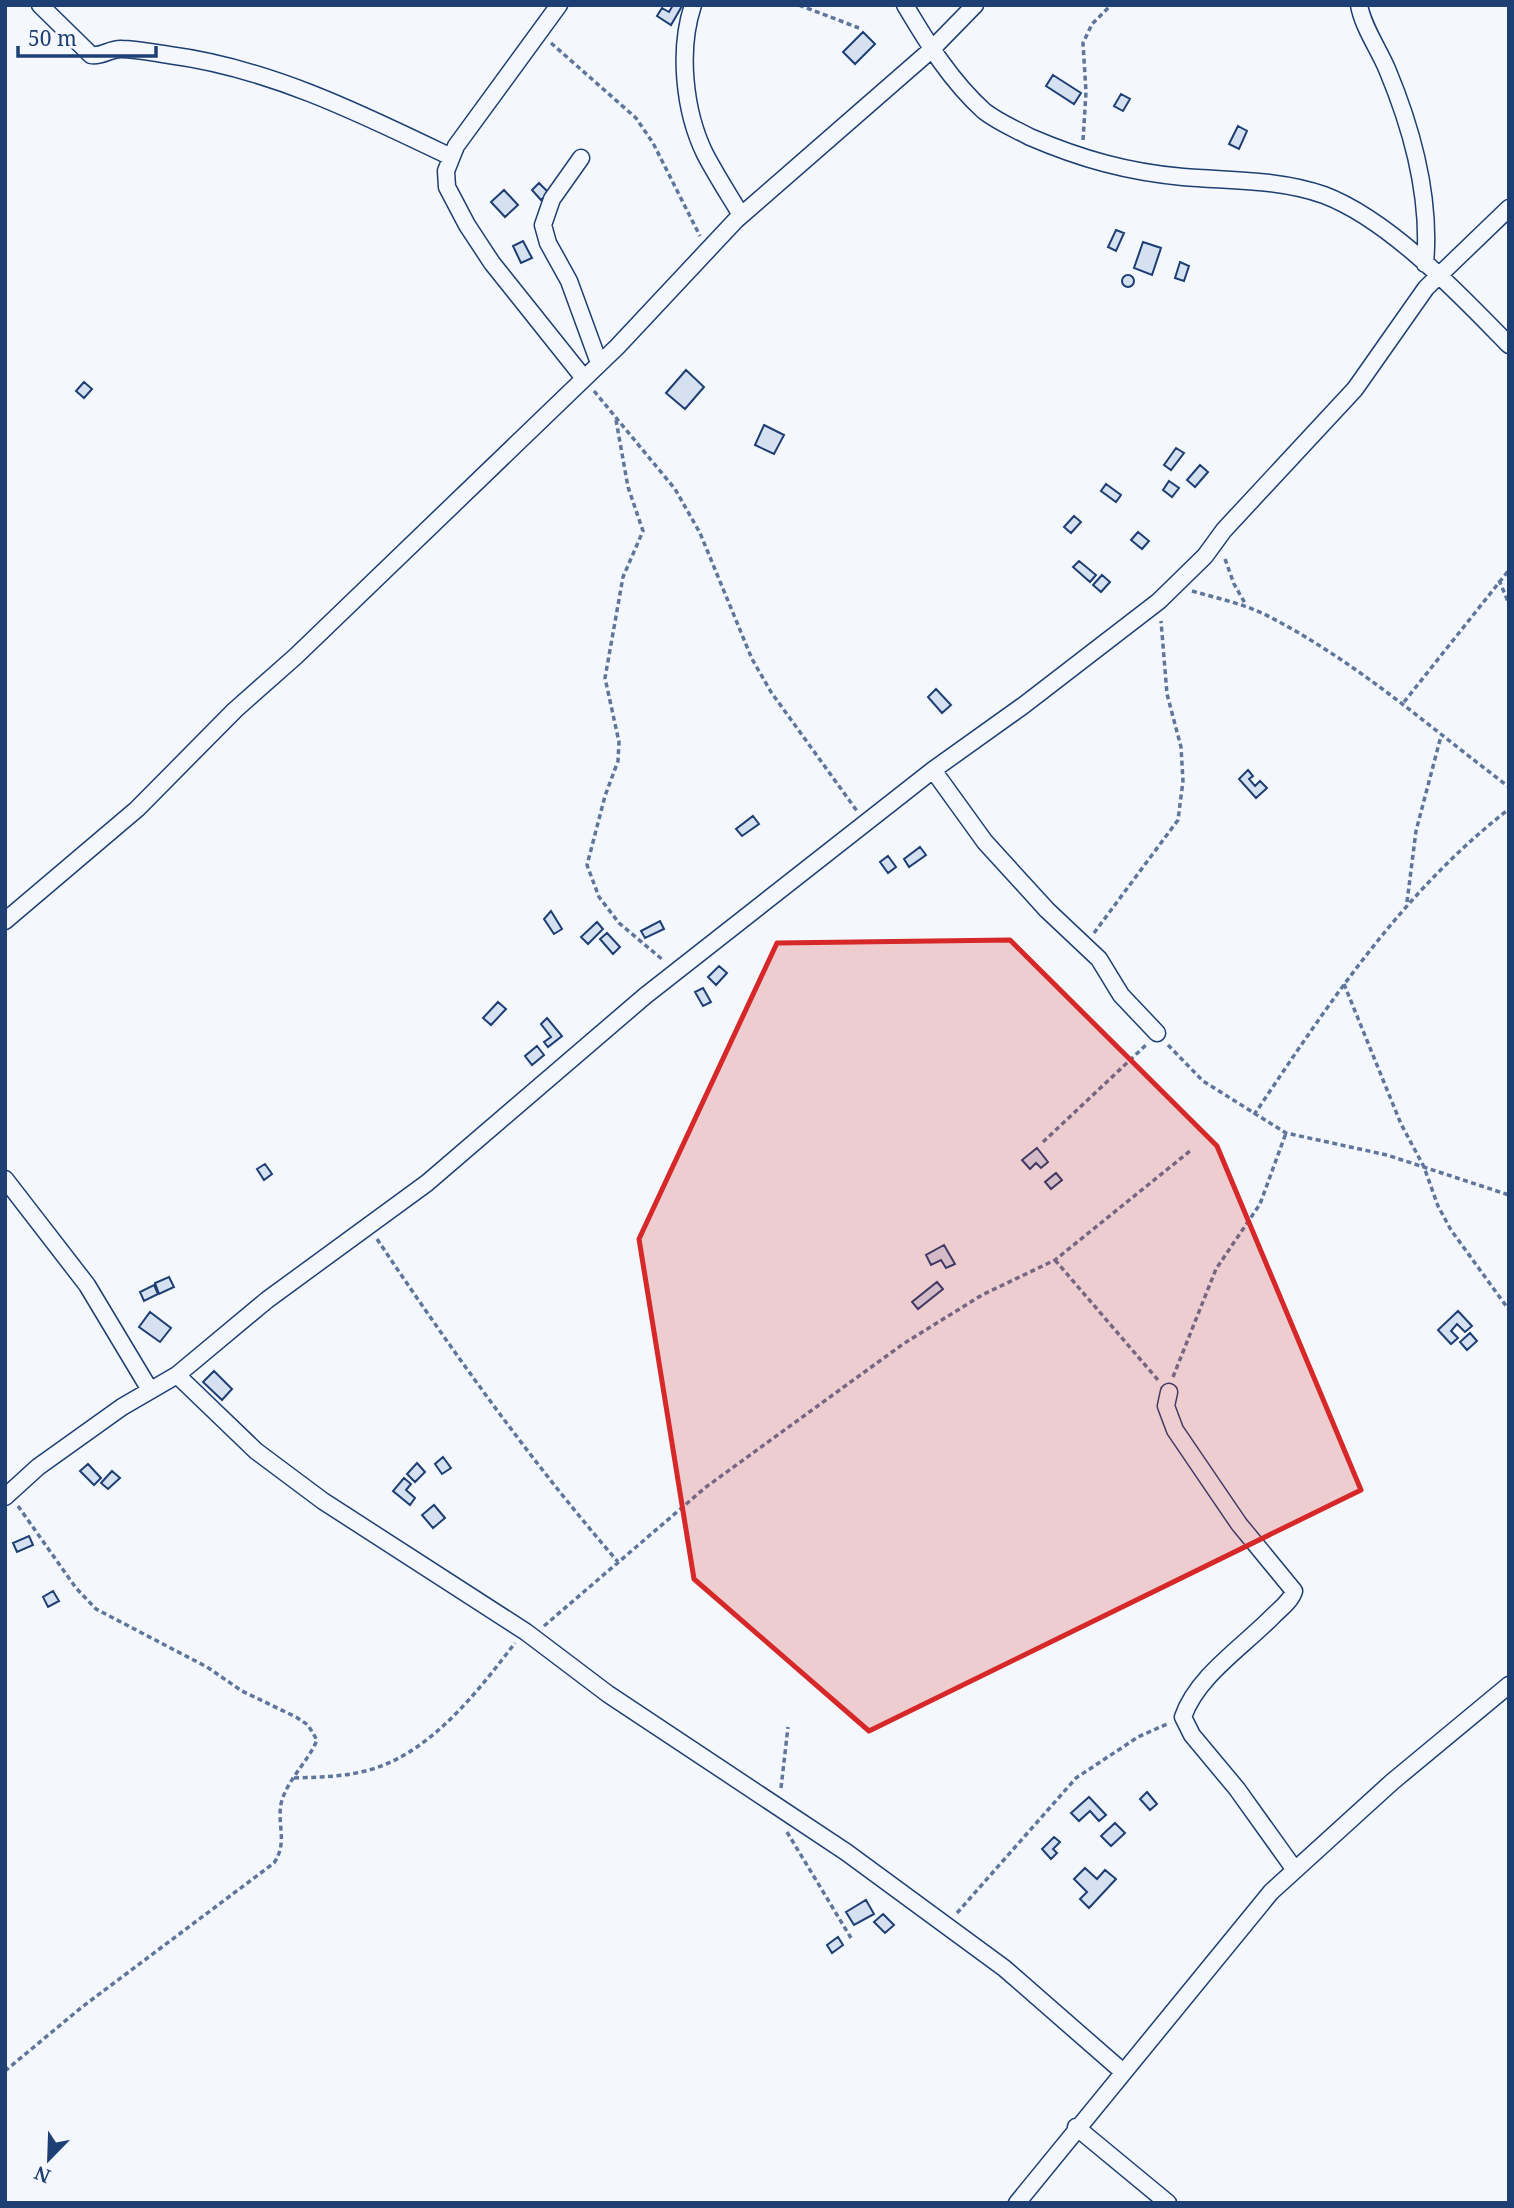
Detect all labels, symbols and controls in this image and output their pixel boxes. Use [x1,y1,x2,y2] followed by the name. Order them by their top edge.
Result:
[18,14,156,58] scale bar
[28,24,77,52] text: 50 m
[14,2124,84,2194] north arrow
[30,2160,54,2190] text: N

